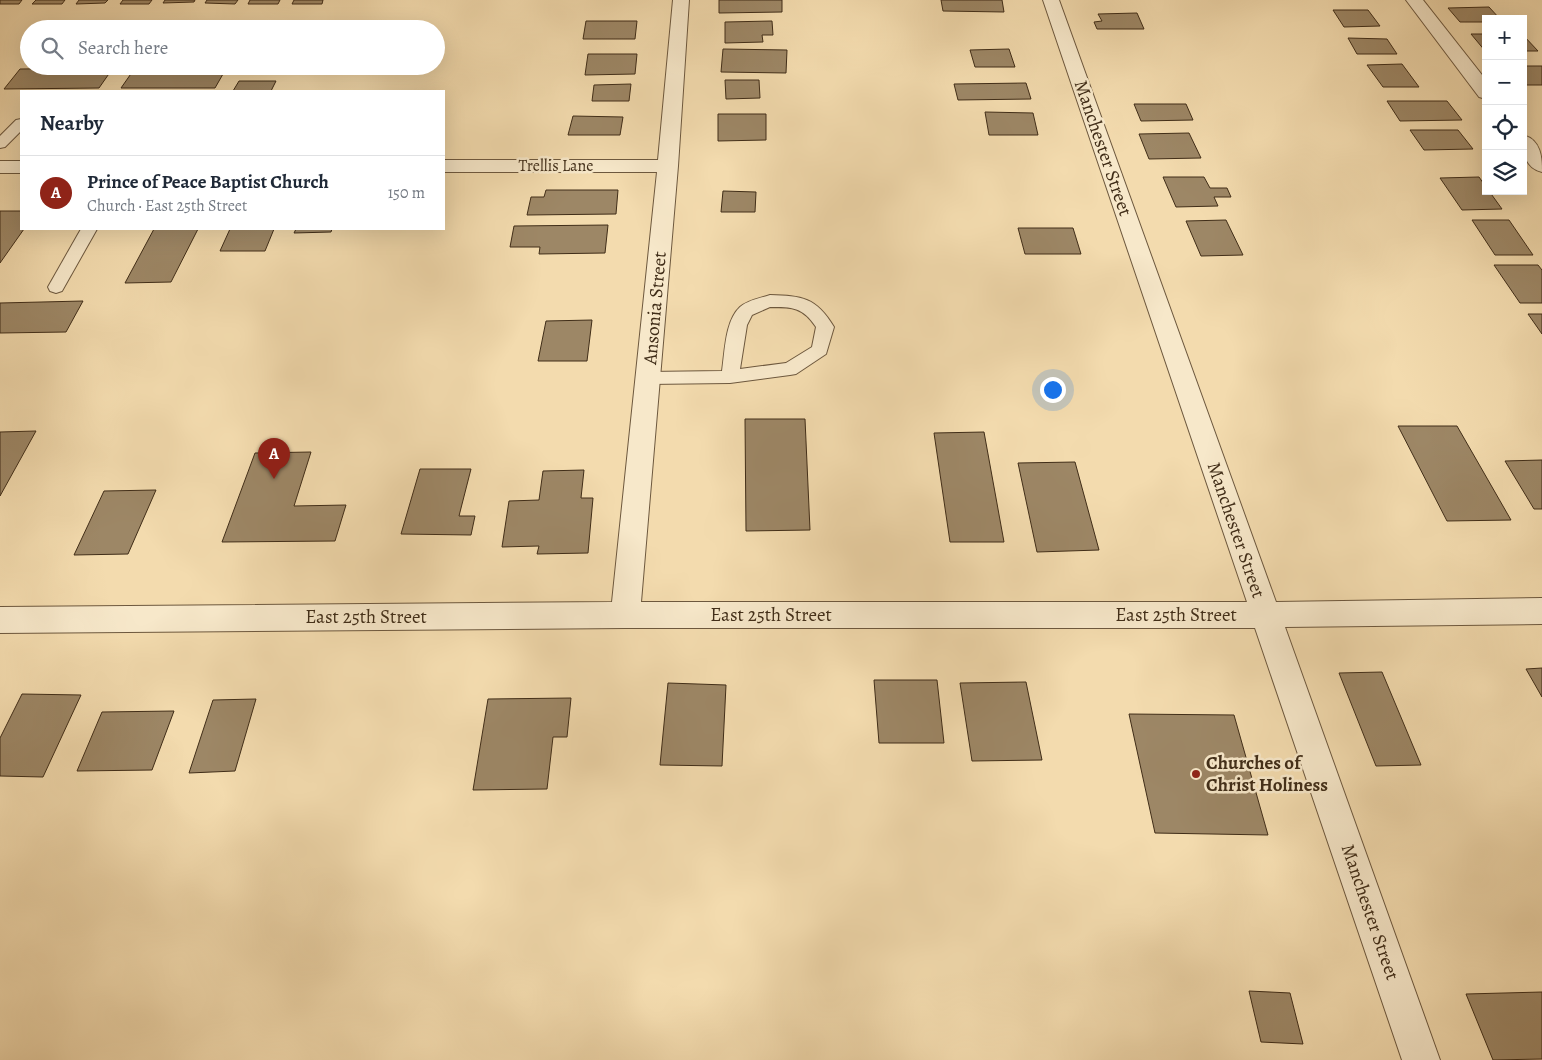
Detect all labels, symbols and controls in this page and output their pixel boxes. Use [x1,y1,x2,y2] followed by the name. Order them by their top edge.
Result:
[1482,15,1527,195] map controls
[1482,15,1527,60] button: +
[20,20,445,75] search box
[38,34,66,62] icon: search
[78,35,168,61] text: Search here
[1482,60,1527,105] button: −
[1068,77,1138,219] street label: Manchester Street
[1482,105,1527,150] button: locate
[40,109,103,137] text: Nearby
[1482,150,1527,195] button: layers
[519,155,593,177] street label: Trellis Lane
[87,169,329,195] text: Prince of Peace Baptist Church
[51,182,61,204] text: A
[388,182,425,204] text: 150 m
[87,195,247,217] text: Church · East 25th Street
[637,250,673,367] street label: Ansonia Street
[1040,377,1066,403] your location
[258,438,290,479] pin: A
[1201,459,1271,601] street label: Manchester Street
[710,602,832,628] street label: East 25th Street
[1115,602,1237,628] street label: East 25th Street
[305,604,427,630] street label: East 25th Street
[1206,750,1328,798] place label: Churches of Christ Holiness
[1190,768,1202,780] marker: Churches of Christ Holiness
[1335,841,1405,983] street label: Manchester Street

